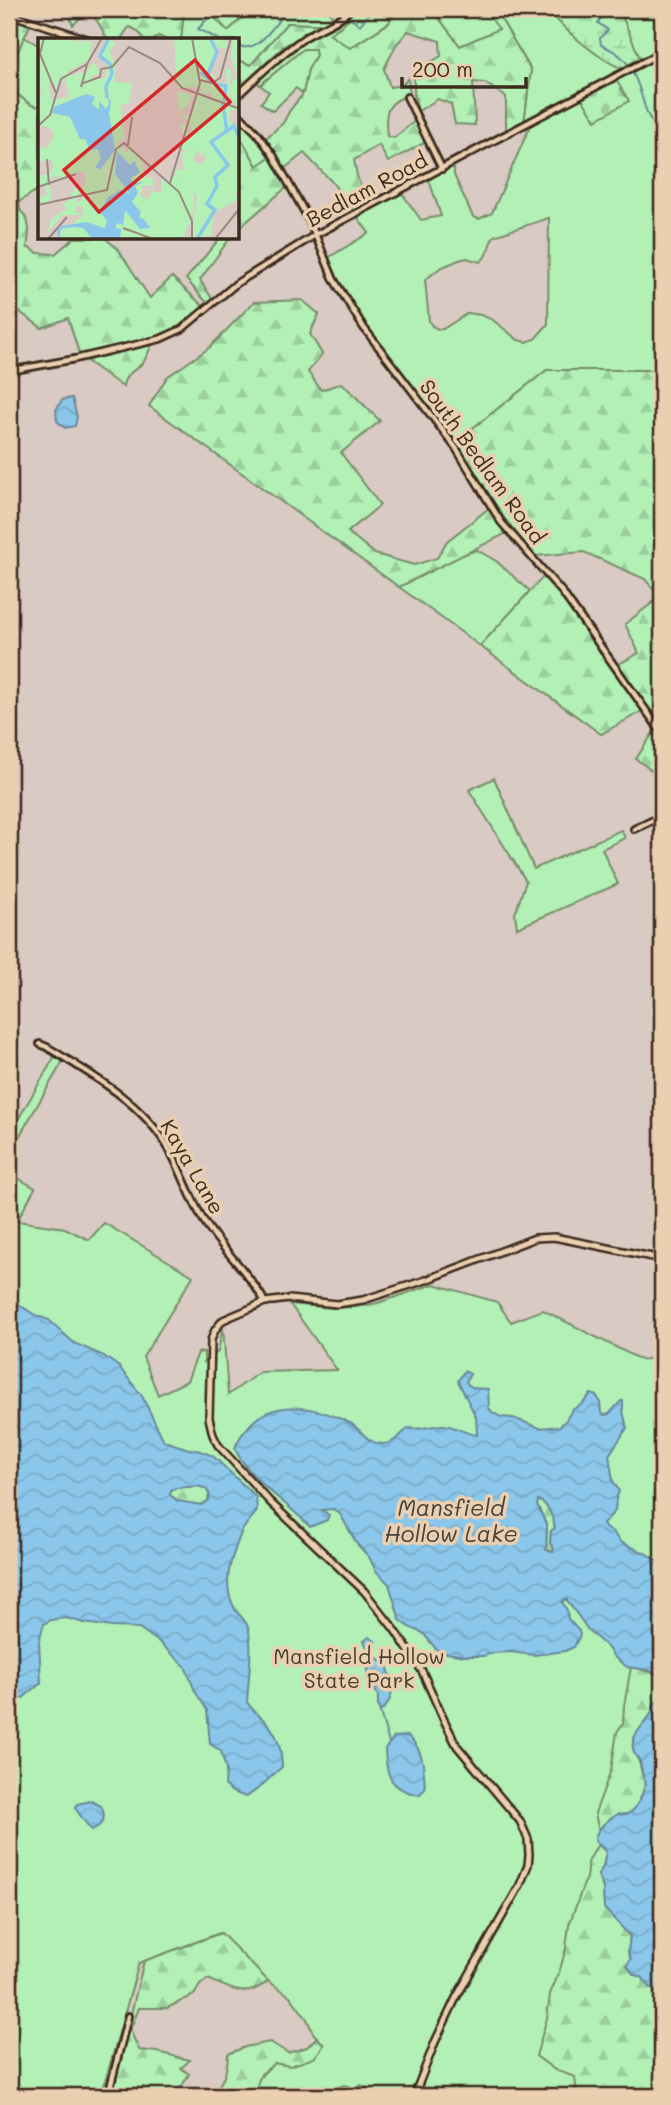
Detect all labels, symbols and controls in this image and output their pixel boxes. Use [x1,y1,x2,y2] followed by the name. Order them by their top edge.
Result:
[38,38,240,240] inset map
[402,46,526,90] scale bar
[412,55,473,82] text: 200 m
[301,145,432,232] street label: Bedlam Road
[414,373,552,549] street label: South Bedlam Road
[155,1114,231,1219] street label: Kaya Lane
[384,1492,518,1548] water label: Mansfield Hollow Lake
[273,1642,445,1693] park label: Mansfield Hollow State Park

